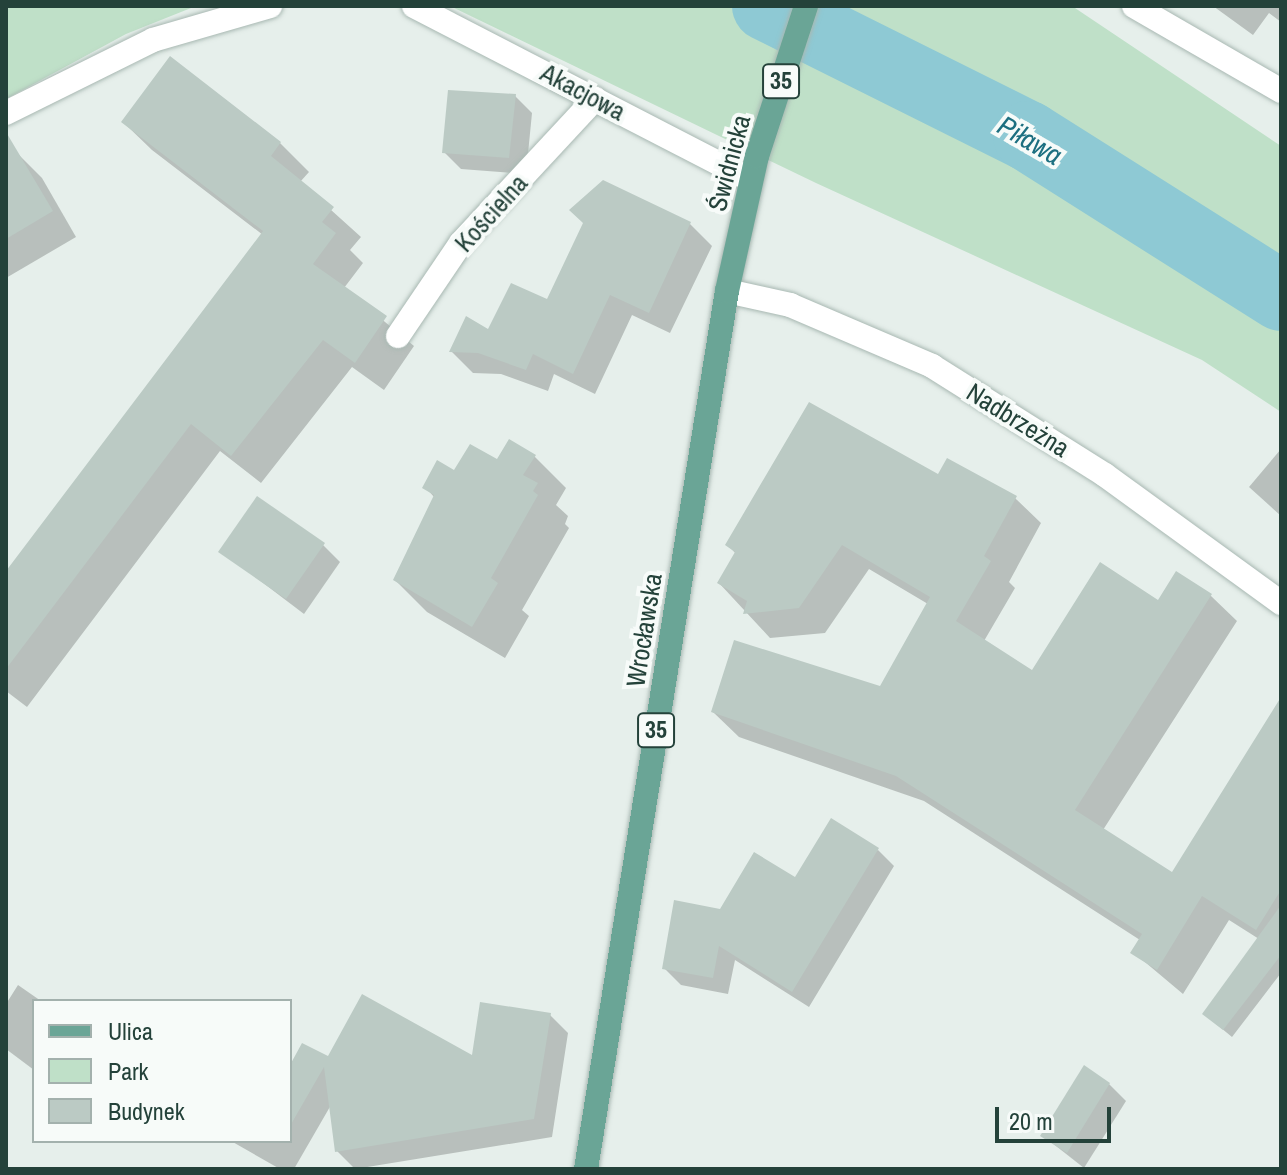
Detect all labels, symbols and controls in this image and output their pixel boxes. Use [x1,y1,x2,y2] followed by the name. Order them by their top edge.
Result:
[535,57,631,127] street label: Akacjowa
[761,61,801,101] road number: 35
[992,108,1068,172] water label: Piława
[701,111,757,215] street label: Świdnicka
[448,168,534,258] street label: Kościelna
[961,376,1075,464] street label: Nadbrzeżna
[620,571,668,689] street label: Wrocławska
[636,710,676,750] road number: 35
[32,999,292,1143] legend
[108,1015,153,1047] text: Ulica
[108,1055,148,1087] text: Park
[999,1091,1115,1141] scale bar
[108,1095,185,1127] text: Budynek
[1009,1105,1053,1137] text: 20 m

